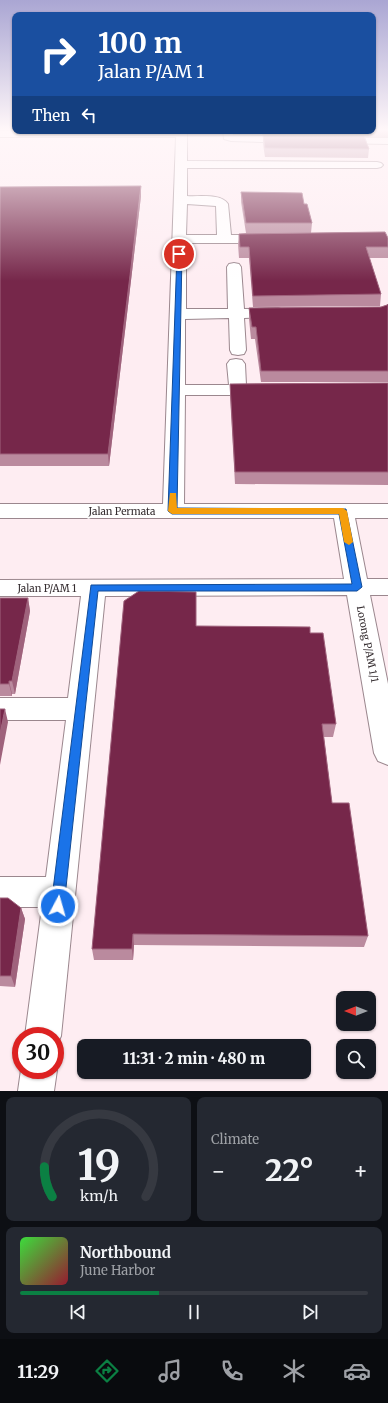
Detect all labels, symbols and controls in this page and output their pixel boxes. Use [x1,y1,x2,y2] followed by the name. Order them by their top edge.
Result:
[98,25,182,61] text: 100 m
[32,28,84,80] icon: right
[98,60,205,83] text: Jalan P/AM 1
[78,104,100,126] icon: left
[32,106,70,125] text: Then
[162,237,196,271] pin
[168,243,190,265] icon: arrive
[88,505,156,518] street label: Jalan Permata
[16,582,77,595] street label: Jalan P/AM 1
[354,605,381,684] street label: Lorong P/AM 1/1
[37,885,79,927] position arrow
[336,991,376,1031] north arrow
[336,991,376,1079] map controls
[12,1027,64,1079] speed limit sign: 30
[336,1039,376,1079] button: search
[123,1049,265,1068] text: 11:31 · 2 min · 480 m
[211,1131,259,1148] text: Climate
[77,1139,120,1191] text: 19
[265,1151,314,1189] text: 22°
[211,1157,226,1185] text: −
[353,1157,368,1185] text: +
[80,1187,118,1205] text: km/h
[80,1243,171,1262] text: Northbound
[80,1262,155,1279] text: June Harbor
[67,1301,89,1323] icon: previous
[183,1301,205,1323] icon: pause
[299,1301,321,1323] icon: next
[93,1357,121,1385] icon: directions
[156,1357,184,1385] icon: music
[218,1357,246,1385] icon: phone
[280,1357,308,1385] icon: climate
[343,1357,371,1385] icon: car
[17,1360,59,1383] text: 11:29

